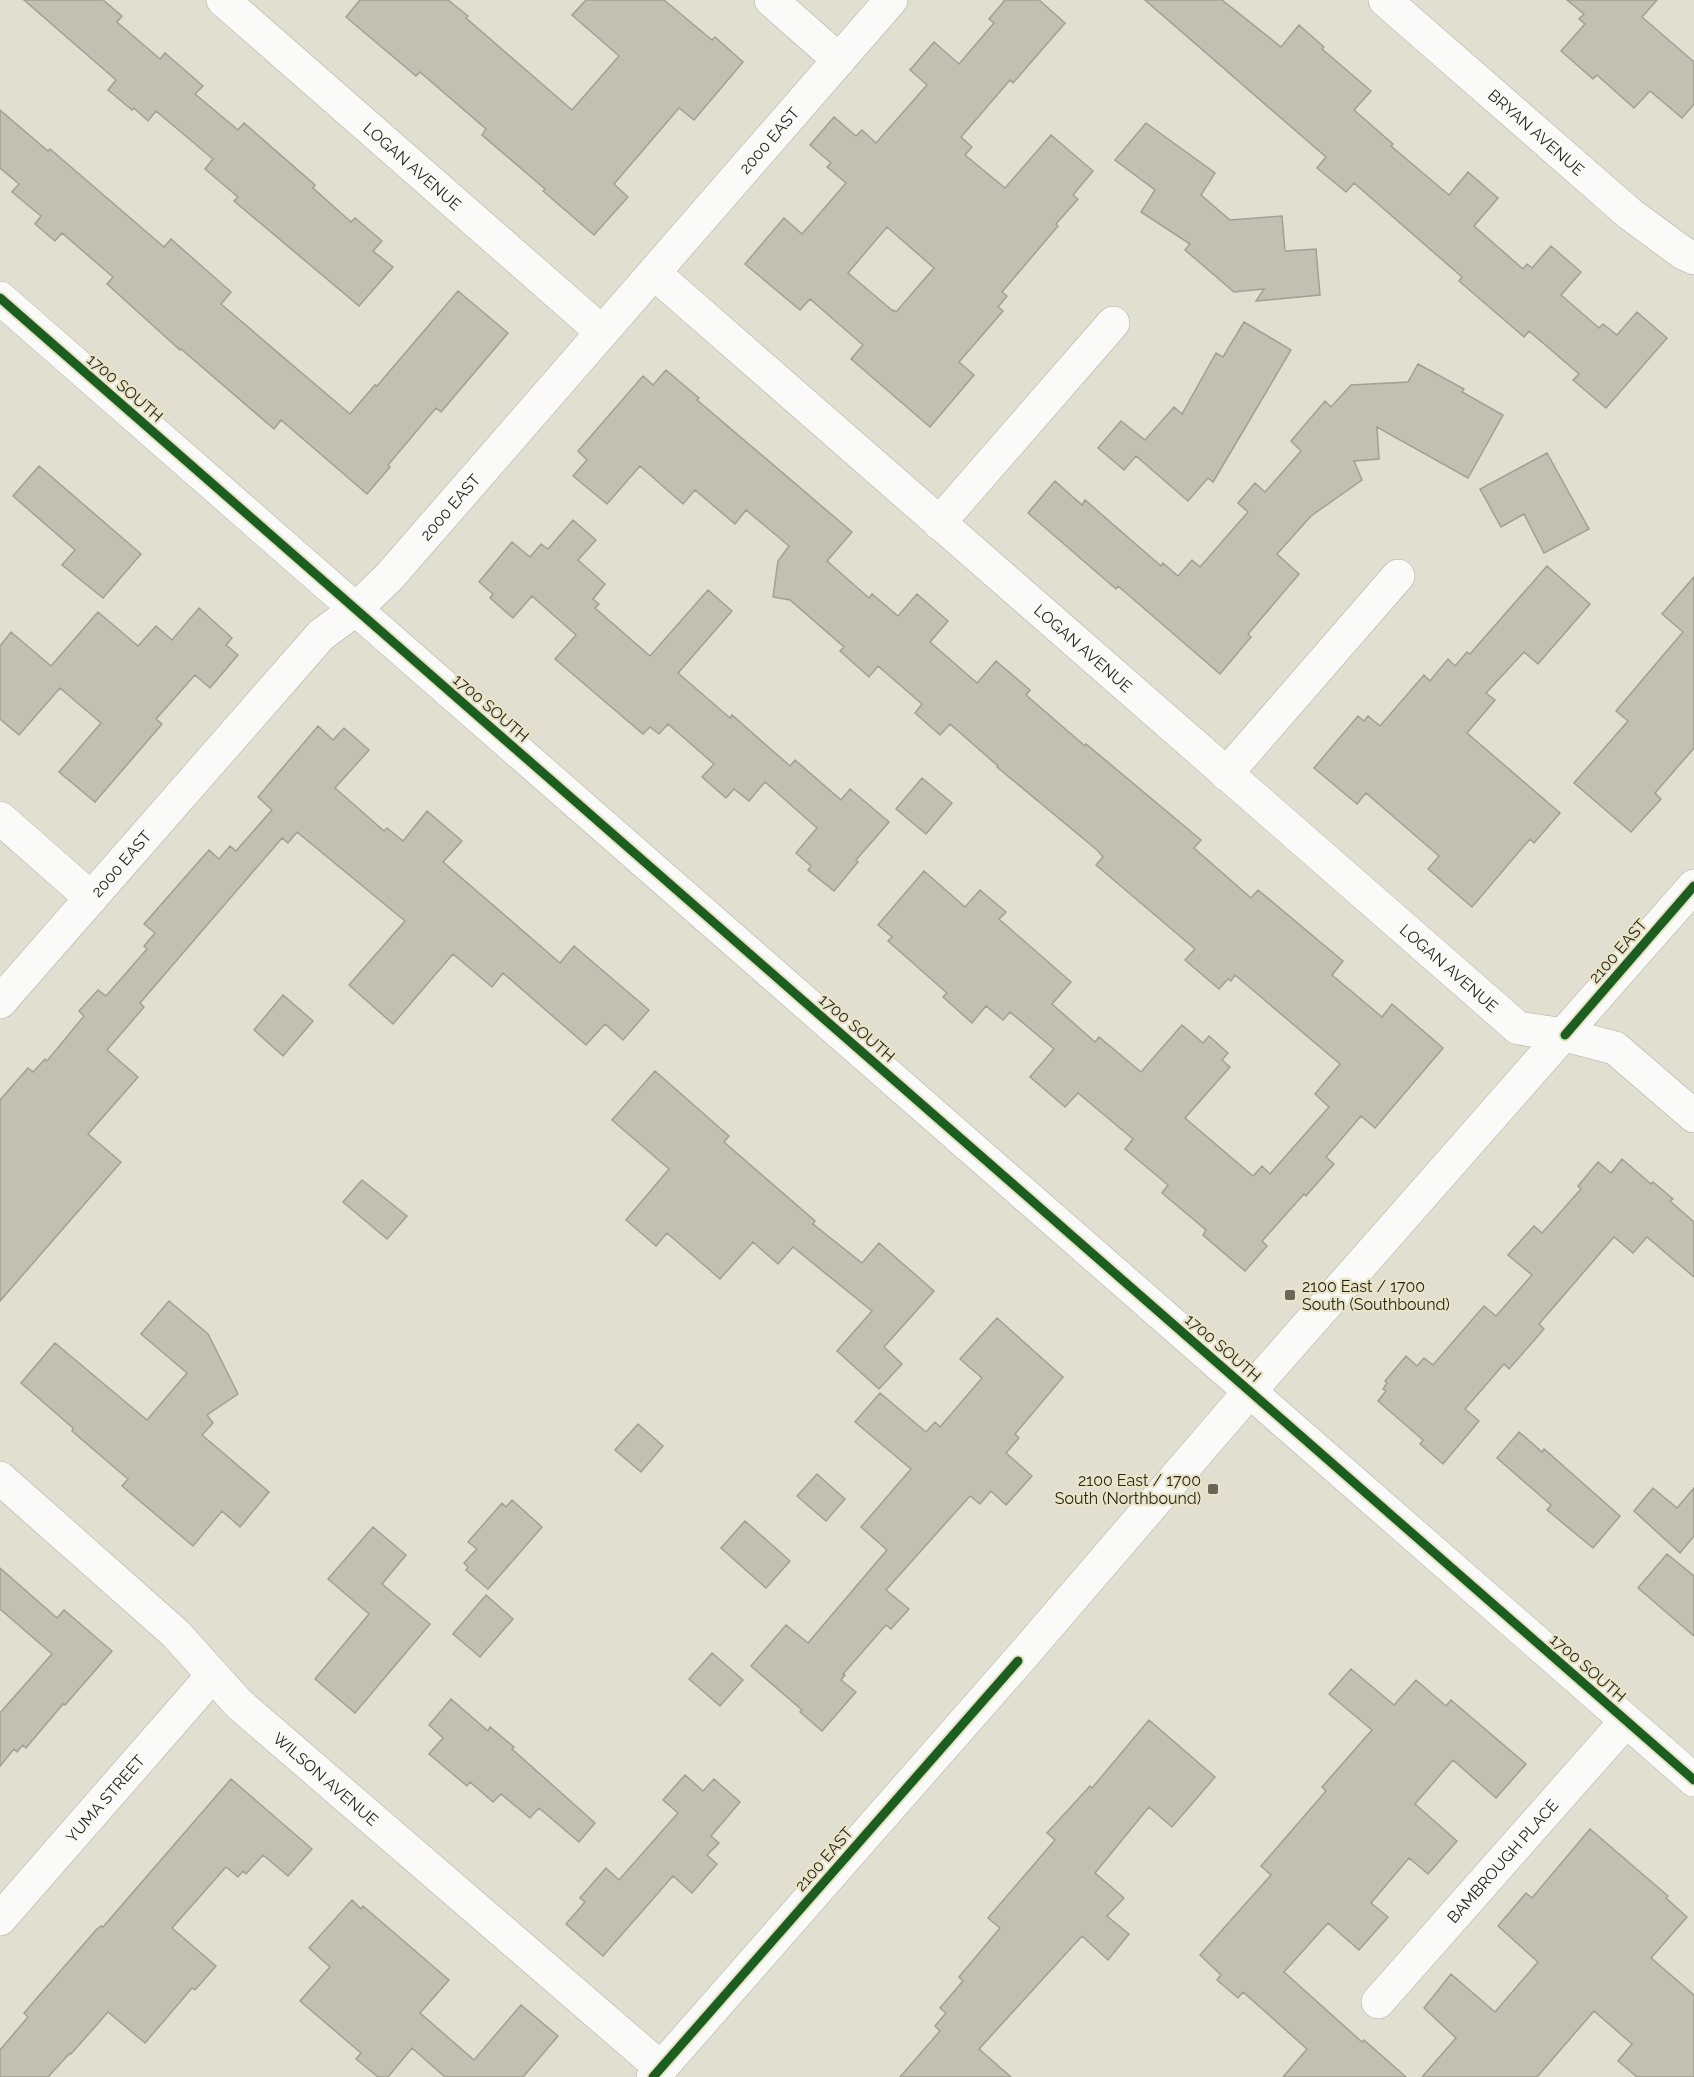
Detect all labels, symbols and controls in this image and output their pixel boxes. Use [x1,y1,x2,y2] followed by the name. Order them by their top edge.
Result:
[1484,85,1588,179] street label: BRYAN AVENUE
[735,103,803,177] street label: 2000 EAST
[360,118,466,214] street label: LOGAN AVENUE
[83,350,167,426] street label: 1700 SOUTH
[416,470,484,544] street label: 2000 EAST
[1030,600,1136,696] street label: LOGAN AVENUE
[449,670,533,746] street label: 1700 SOUTH
[87,826,155,901] street label: 2000 EAST
[1585,915,1651,987] street label: 2100 EAST
[1396,920,1502,1016] street label: LOGAN AVENUE
[815,990,899,1066] street label: 1700 SOUTH
[1302,1277,1450,1314] place label: 2100 East / 1700 South (Southbound)
[1283,1288,1297,1302] marker: 2100 East / 1700 South (Southbound)
[1181,1310,1265,1386] street label: 1700 SOUTH
[1055,1471,1201,1508] place label: 2100 East / 1700 South (Northbound)
[1206,1482,1220,1496] marker: 2100 East / 1700 South (Northbound)
[1546,1630,1630,1706] street label: 1700 SOUTH
[269,1728,382,1829] street label: WILSON AVENUE
[62,1751,149,1846] street label: YUMA STREET
[1443,1795,1562,1927] street label: BAMBROUGH PLACE
[791,1823,857,1895] street label: 2100 EAST

